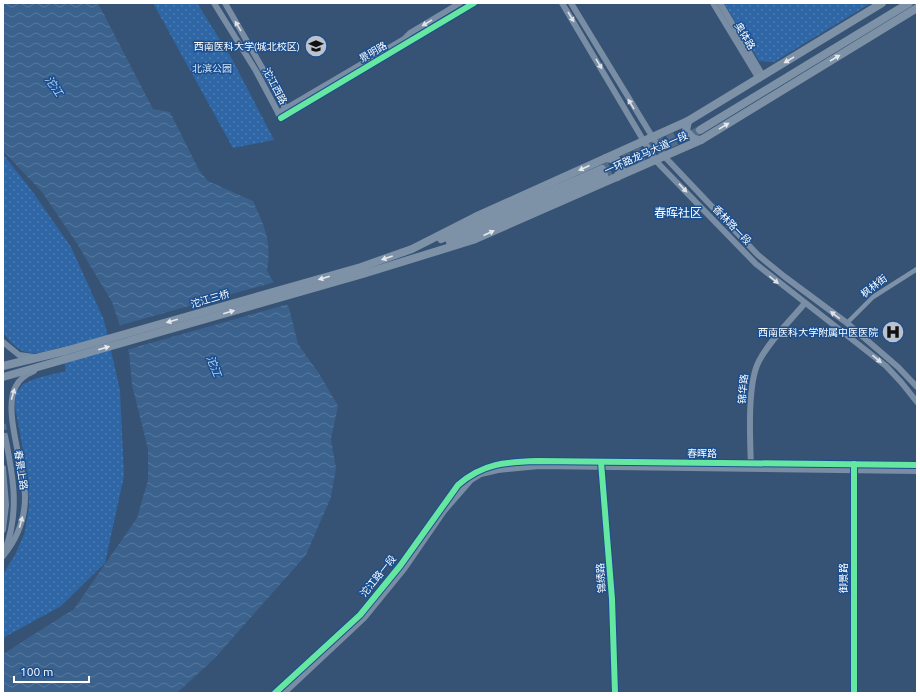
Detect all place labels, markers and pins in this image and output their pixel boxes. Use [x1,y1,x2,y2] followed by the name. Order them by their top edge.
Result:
[303,33,329,59] school or university icon: 西南医科大学(城北校区)
[194,41,300,52] place label: 西南医科大学(城北校区)
[880,319,906,345] hospital icon: 西南医科大学附属中医医院
[758,327,878,338] place label: 西南医科大学附属中医医院

